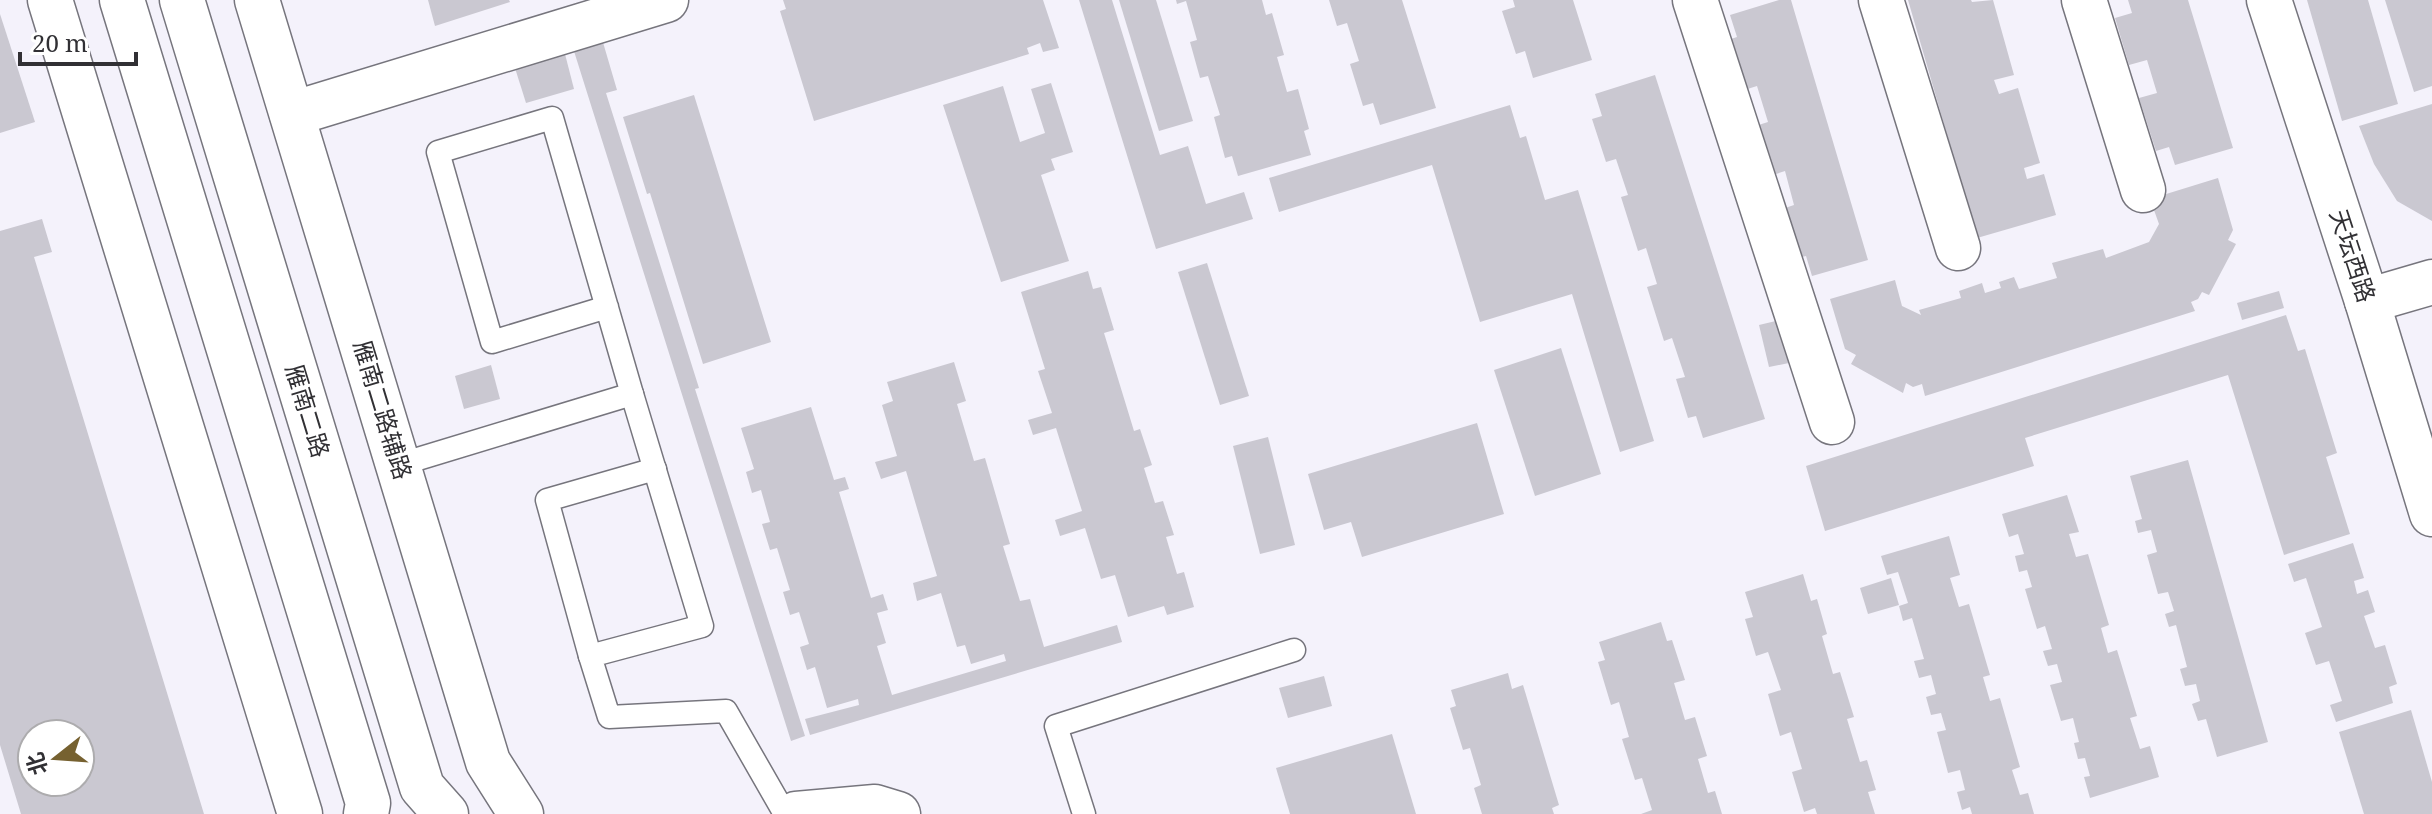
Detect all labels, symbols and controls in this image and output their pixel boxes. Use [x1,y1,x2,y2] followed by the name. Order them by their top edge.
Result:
[20,16,136,66] scale bar
[32,26,88,59] text: 20 m
[2323,205,2384,306] street label: 天坛西路
[347,336,420,483] street label: 雁南二路辅路
[279,360,338,461] street label: 雁南二路
[16,718,96,798] north arrow
[18,749,53,779] text: 北

